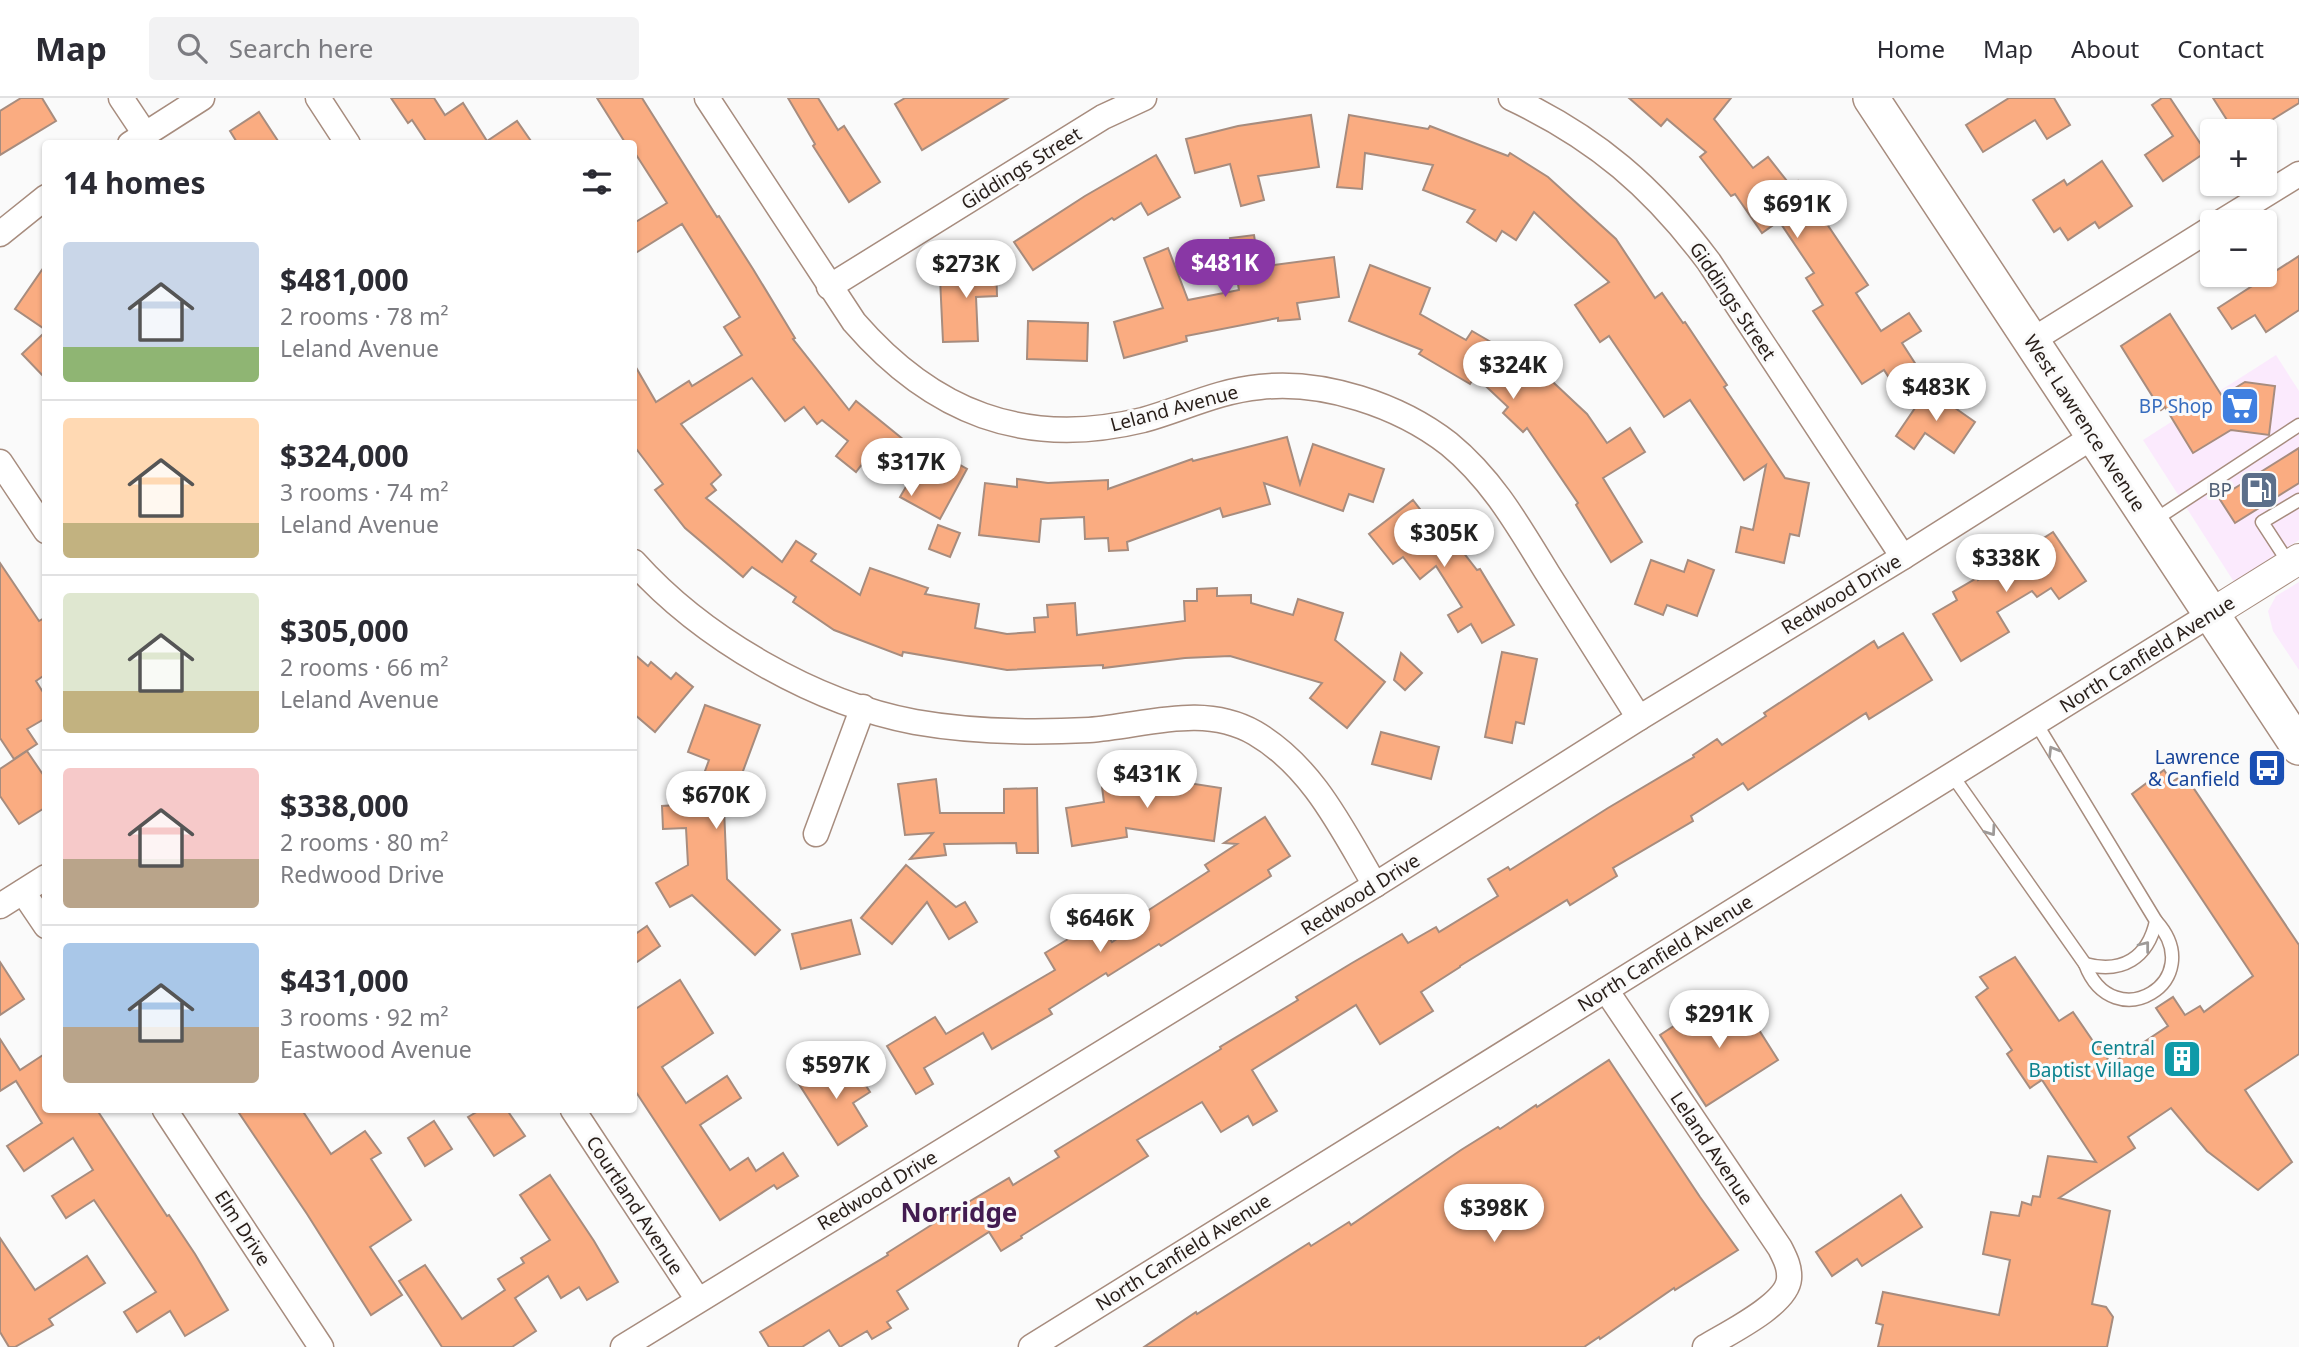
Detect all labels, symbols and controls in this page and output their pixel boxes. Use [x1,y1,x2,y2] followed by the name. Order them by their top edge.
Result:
[149,17,639,80] search box
[35,26,107,71] text: Map
[173,29,211,67] icon: search
[229,30,373,66] text: Search here
[1877,32,1945,65] text: Home
[1983,32,2033,65] text: Map
[2071,32,2139,65] text: About
[2177,32,2264,65] text: Contact
[2200,119,2277,287] map controls
[2200,119,2277,196] button: +
[956,120,1086,215] street label: Giddings Street
[63,162,206,203] text: 14 homes
[578,163,616,201] icon: filters
[1748,180,1846,240] pin: $691K
[1763,187,1831,219] text: $691K
[2200,210,2277,287] button: −
[1684,237,1782,365] street label: Giddings Street
[917,240,1015,300] pin: $273K
[1176,240,1274,299] pin: $481K
[1191,246,1259,278] text: $481K
[932,247,1000,279] text: $273K
[280,259,409,300] text: $481,000
[119,270,203,354] icon: home
[280,300,449,332] text: 2 rooms · 78 m²
[2018,330,2152,516] street label: West Lawrence Avenue
[280,332,439,364] text: Leland Avenue
[1464,342,1562,401] pin: $324K
[1479,348,1547,380] text: $324K
[1887,364,1985,423] pin: $483K
[1902,370,1970,402] text: $483K
[1107,378,1241,438] street label: Leland Avenue
[2219,385,2261,427] supermarket icon: BP Shop
[2139,393,2213,419] place label: BP Shop
[280,435,409,476] text: $324,000
[862,438,960,498] pin: $317K
[877,445,945,477] text: $317K
[119,446,203,530] icon: home
[2238,469,2280,511] fuel station icon: BP
[280,476,449,508] text: 3 rooms · 74 m²
[2208,477,2232,503] place label: BP
[280,508,439,540] text: Leland Avenue
[1395,510,1493,569] pin: $305K
[1410,516,1478,548] text: $305K
[1957,534,2055,594] pin: $338K
[1972,541,2040,573] text: $338K
[1776,548,1906,640] street label: Redwood Drive
[2054,589,2240,719] street label: North Canfield Avenue
[280,610,409,651] text: $305,000
[119,621,203,705] icon: home
[280,651,449,683] text: 2 rooms · 66 m²
[280,683,439,715] text: Leland Avenue
[2148,744,2240,792] place label: Lawrence & Canfield
[2049,745,2062,758] one-way arrow
[2246,747,2288,789] bus stop icon: Lawrence & Canfield
[1098,750,1196,810] pin: $431K
[1113,757,1181,789] text: $431K
[667,772,765,831] pin: $670K
[682,778,750,810] text: $670K
[280,785,409,826] text: $338,000
[119,796,203,880] icon: home
[1983,823,1995,836] one-way arrow
[280,826,449,858] text: 2 rooms · 80 m²
[1296,847,1424,941] street label: Redwood Drive
[280,858,444,890] text: Redwood Drive
[1572,888,1758,1018] street label: North Canfield Avenue
[1051,894,1149,954] pin: $646K
[1066,901,1134,933] text: $646K
[2137,941,2150,953] one-way arrow
[280,960,409,1001] text: $431,000
[119,971,203,1055] icon: home
[1670,990,1768,1050] pin: $291K
[1685,997,1753,1029] text: $291K
[280,1001,449,1033] text: 3 rooms · 92 m²
[280,1033,472,1065] text: Eastwood Avenue
[2028,1035,2155,1083] place label: Central Baptist Village
[2161,1038,2203,1080] building icon: Central Baptist Village
[787,1042,885,1101] pin: $597K
[802,1048,870,1080] text: $597K
[1665,1086,1759,1210] street label: Leland Avenue
[580,1131,690,1279] street label: Courtland Avenue
[812,1144,942,1236] street label: Redwood Drive
[1445,1184,1543,1244] pin: $398K
[209,1185,277,1271] street label: Elm Drive
[1090,1187,1276,1317] street label: North Canfield Avenue
[1460,1191,1528,1223] text: $398K
[901,1194,1017,1230] district label: Norridge

